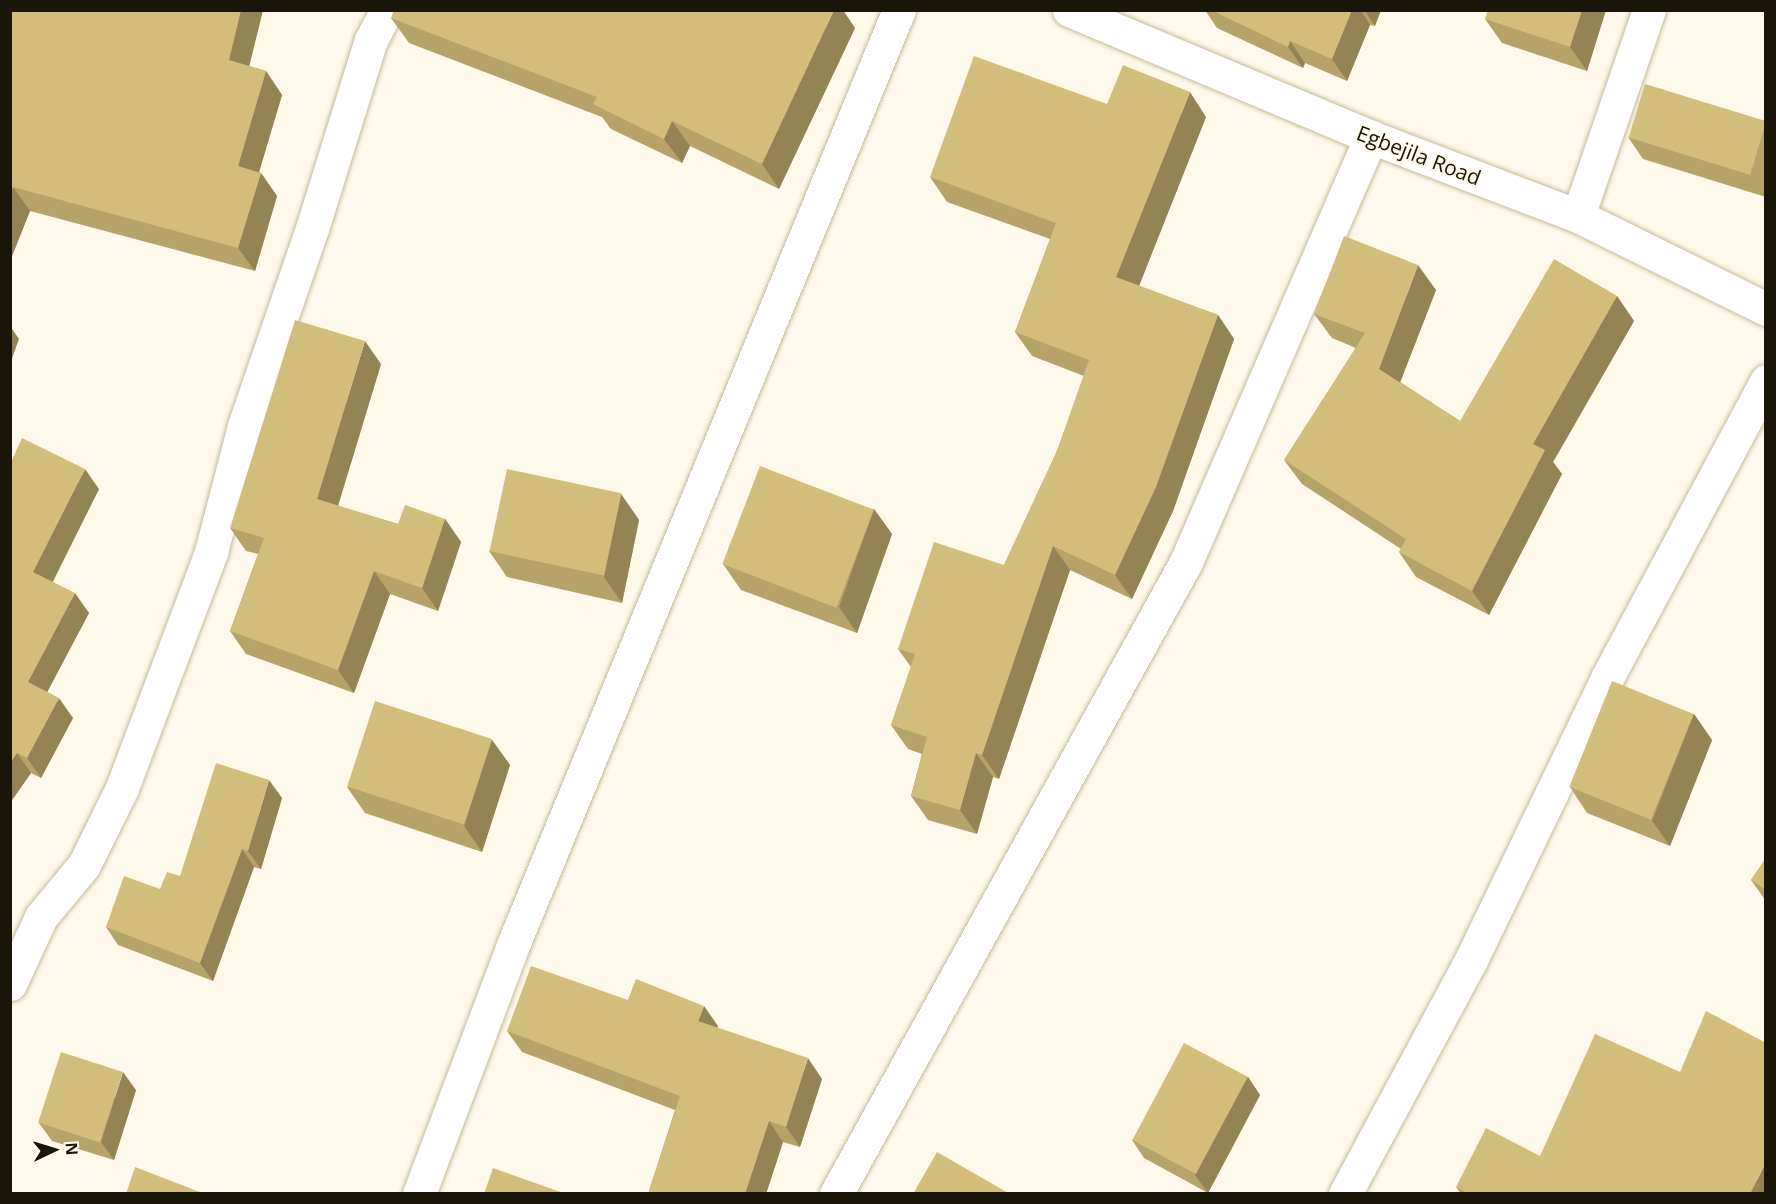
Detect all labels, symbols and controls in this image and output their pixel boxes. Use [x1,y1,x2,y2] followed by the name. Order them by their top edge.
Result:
[1353,120,1485,190] street label: Egbejila Road
[24,1120,84,1180] north arrow
[61,1141,83,1156] text: N

